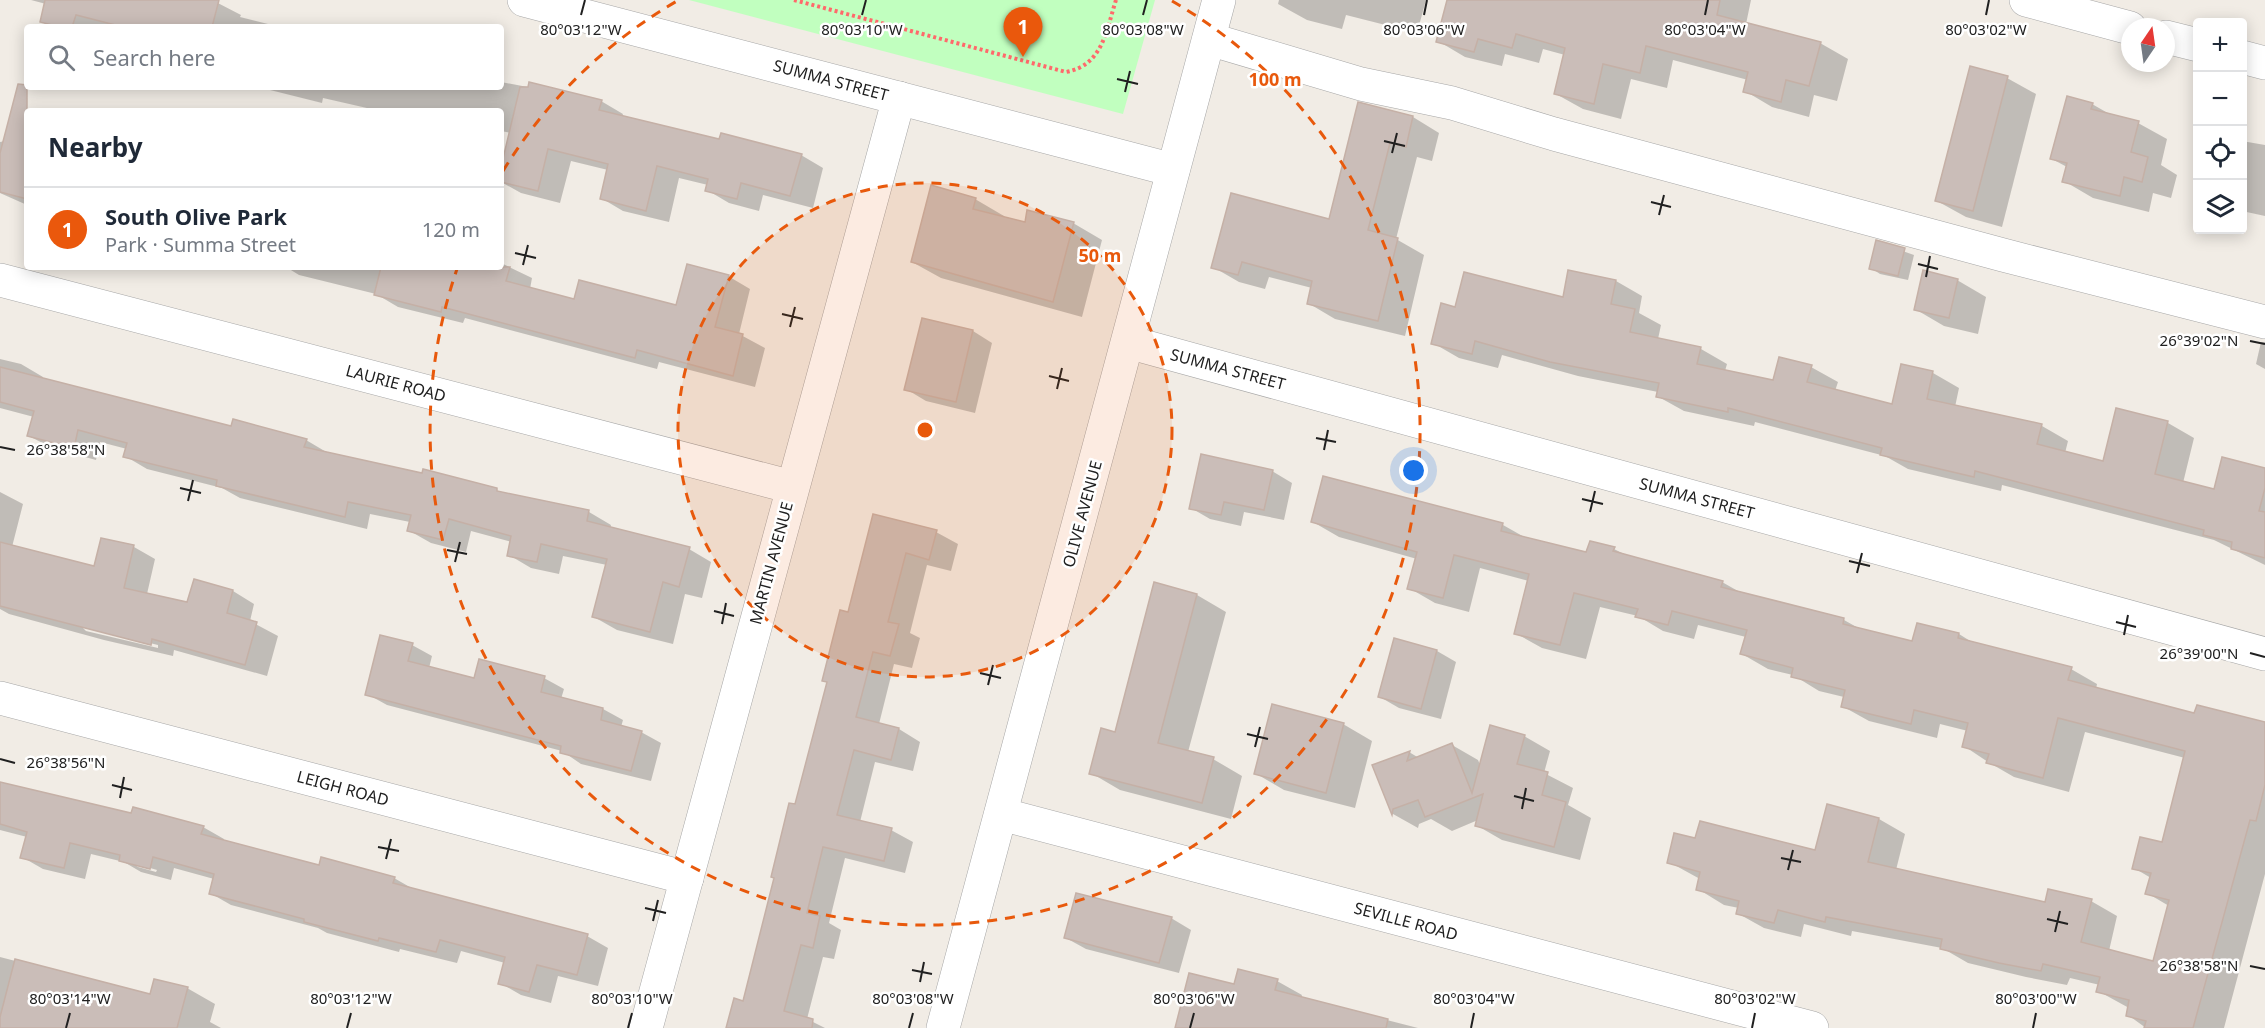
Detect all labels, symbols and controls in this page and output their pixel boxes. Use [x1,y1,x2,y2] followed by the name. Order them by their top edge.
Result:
[1004,8,1042,57] pin: 1
[2121,18,2175,72] north arrow
[2193,18,2247,234] map controls
[2193,18,2247,72] button: +
[540,19,622,39] text: 80°03'12"W
[821,19,903,39] text: 80°03'10"W
[1102,19,1184,39] text: 80°03'08"W
[1383,19,1465,39] text: 80°03'06"W
[1664,19,1746,39] text: 80°03'04"W
[1945,19,2027,39] text: 80°03'02"W
[24,24,504,90] search box
[45,41,78,74] icon: search
[93,42,215,72] text: Search here
[771,54,891,106] street label: SUMMA STREET
[1248,67,1302,91] text: 100 m
[2193,72,2247,126] button: −
[2193,126,2247,180] button: locate
[48,129,143,165] text: Nearby
[2193,180,2247,234] button: layers
[105,201,287,231] text: South Olive Park
[62,216,73,243] text: 1
[422,216,480,243] text: 120 m
[105,231,296,258] text: Park · Summa Street
[1079,243,1121,267] text: 50 m
[2160,330,2238,350] text: 26°39'02"N
[1168,343,1288,395] street label: SUMMA STREET
[344,359,448,407] street label: LAURIE ROAD
[915,420,935,440] centre of rings
[27,439,105,459] text: 26°38'58"N
[1399,456,1428,485] your location
[1057,458,1107,570] street label: OLIVE AVENUE
[1637,472,1757,524] street label: SUMMA STREET
[744,499,798,627] street label: MARTIN AVENUE
[2160,643,2238,663] text: 26°39'00"N
[27,752,105,772] text: 26°38'56"N
[295,765,391,811] street label: LEIGH ROAD
[1352,897,1460,945] street label: SEVILLE ROAD
[2160,955,2238,975] text: 26°38'58"N
[29,988,111,1008] text: 80°03'14"W
[310,988,392,1008] text: 80°03'12"W
[591,988,673,1008] text: 80°03'10"W
[872,988,954,1008] text: 80°03'08"W
[1153,988,1235,1008] text: 80°03'06"W
[1433,988,1515,1008] text: 80°03'04"W
[1714,988,1796,1008] text: 80°03'02"W
[1995,988,2077,1008] text: 80°03'00"W

